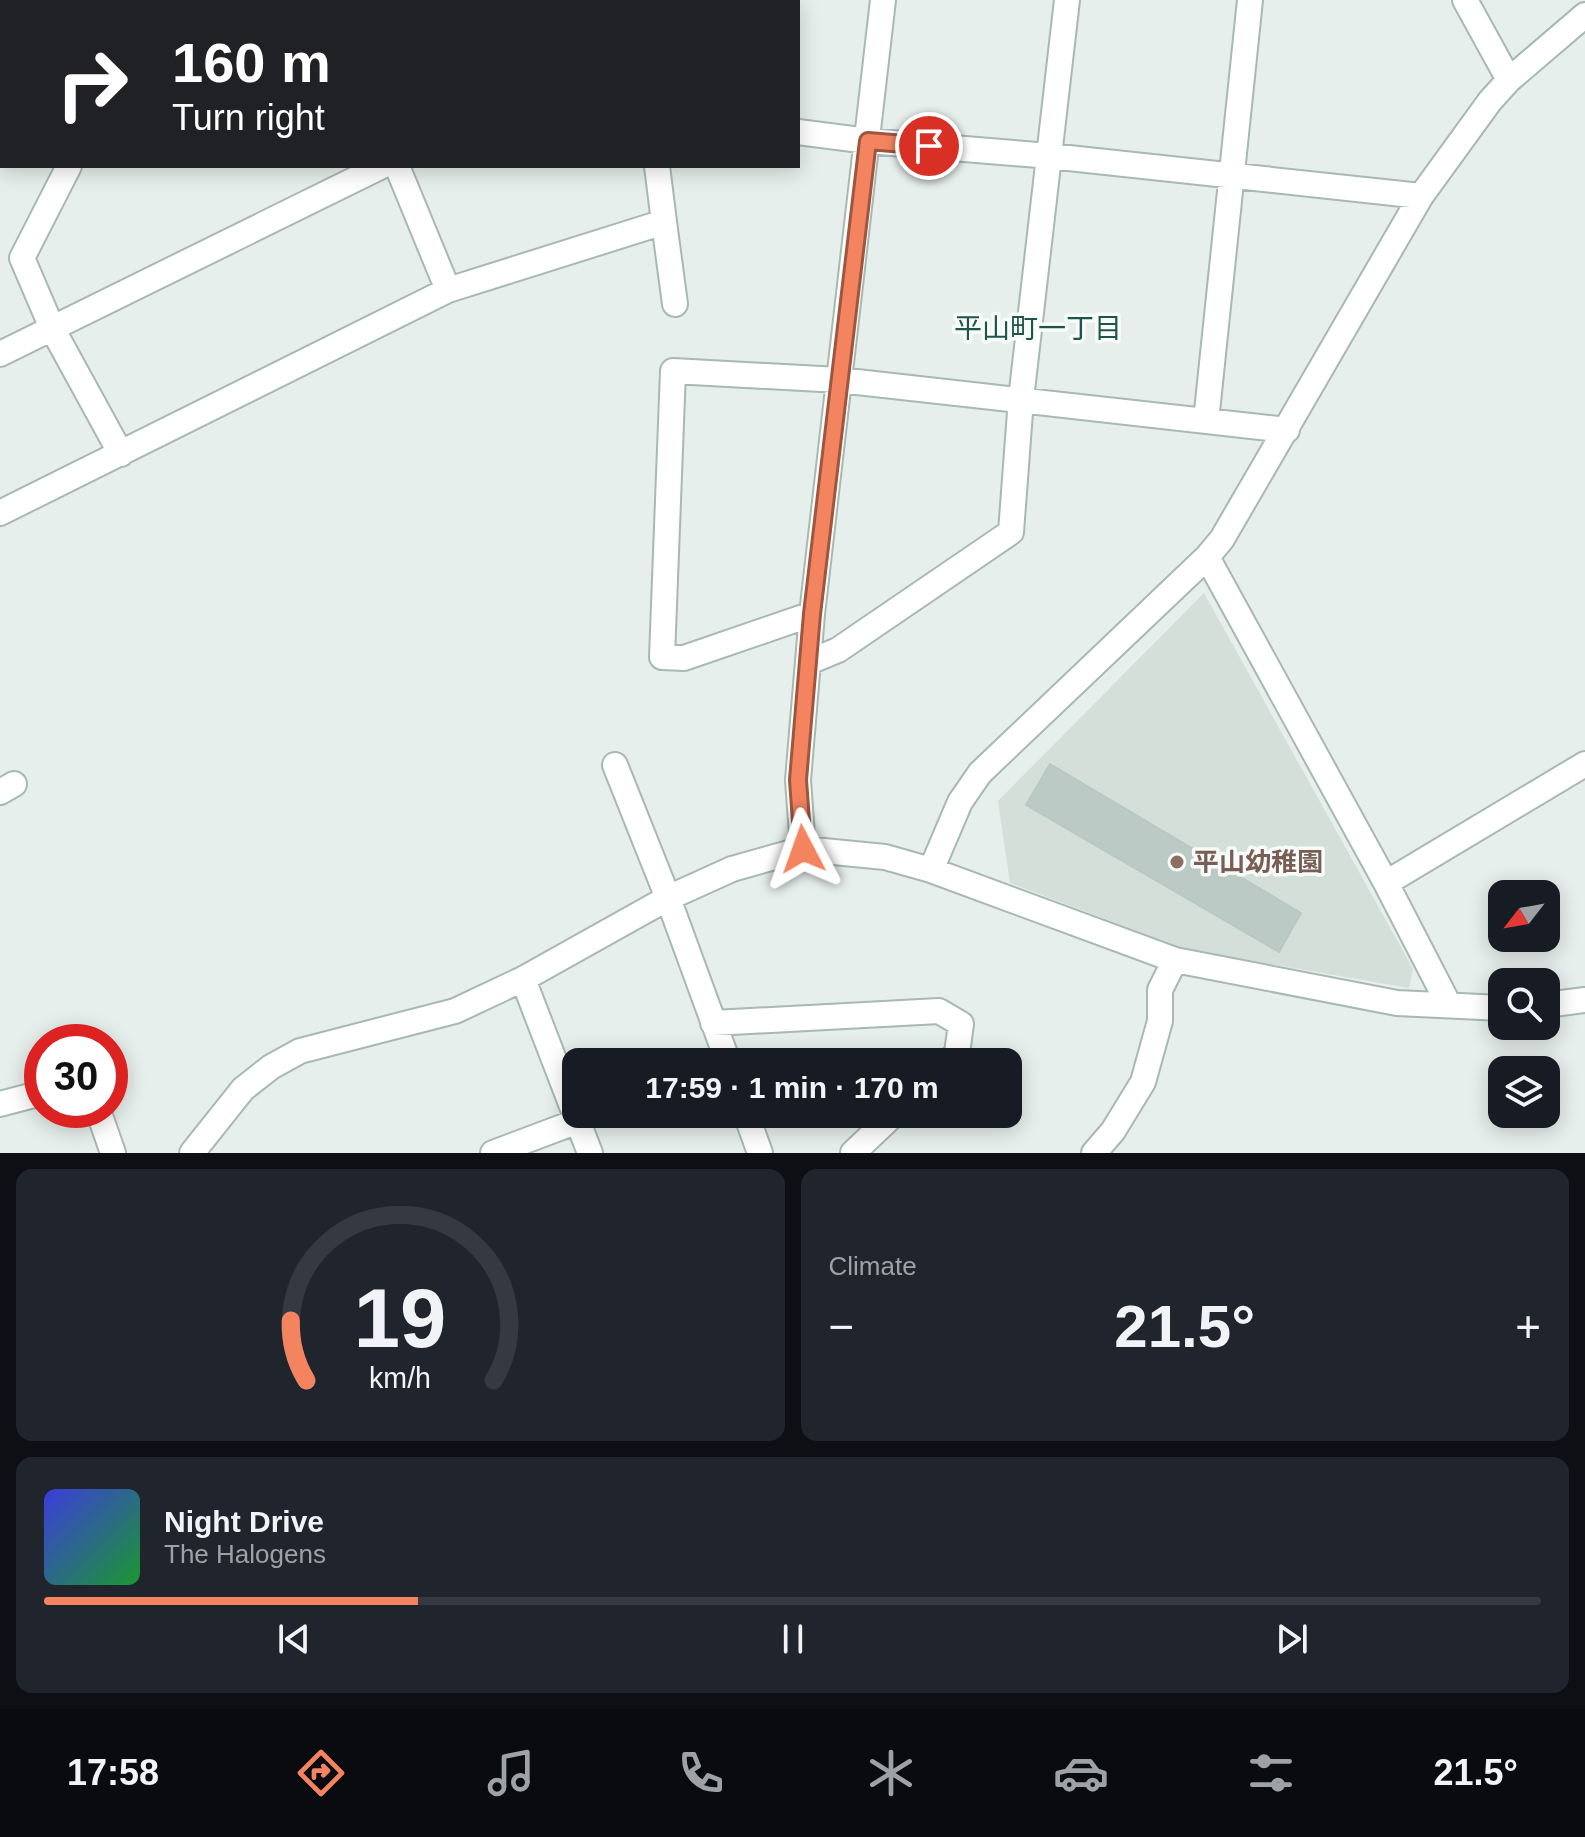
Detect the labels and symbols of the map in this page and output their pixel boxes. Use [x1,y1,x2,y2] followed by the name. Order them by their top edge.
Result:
[895,112,963,180] pin
[954,313,1122,344] district label: 平山町一丁目
[761,807,845,891] position arrow
[1193,847,1323,877] place label: 平山幼稚園
[1168,853,1186,871] marker: 平山幼稚園
[1488,880,1560,952] north arrow
[24,1024,128,1128] speed limit sign: 30

